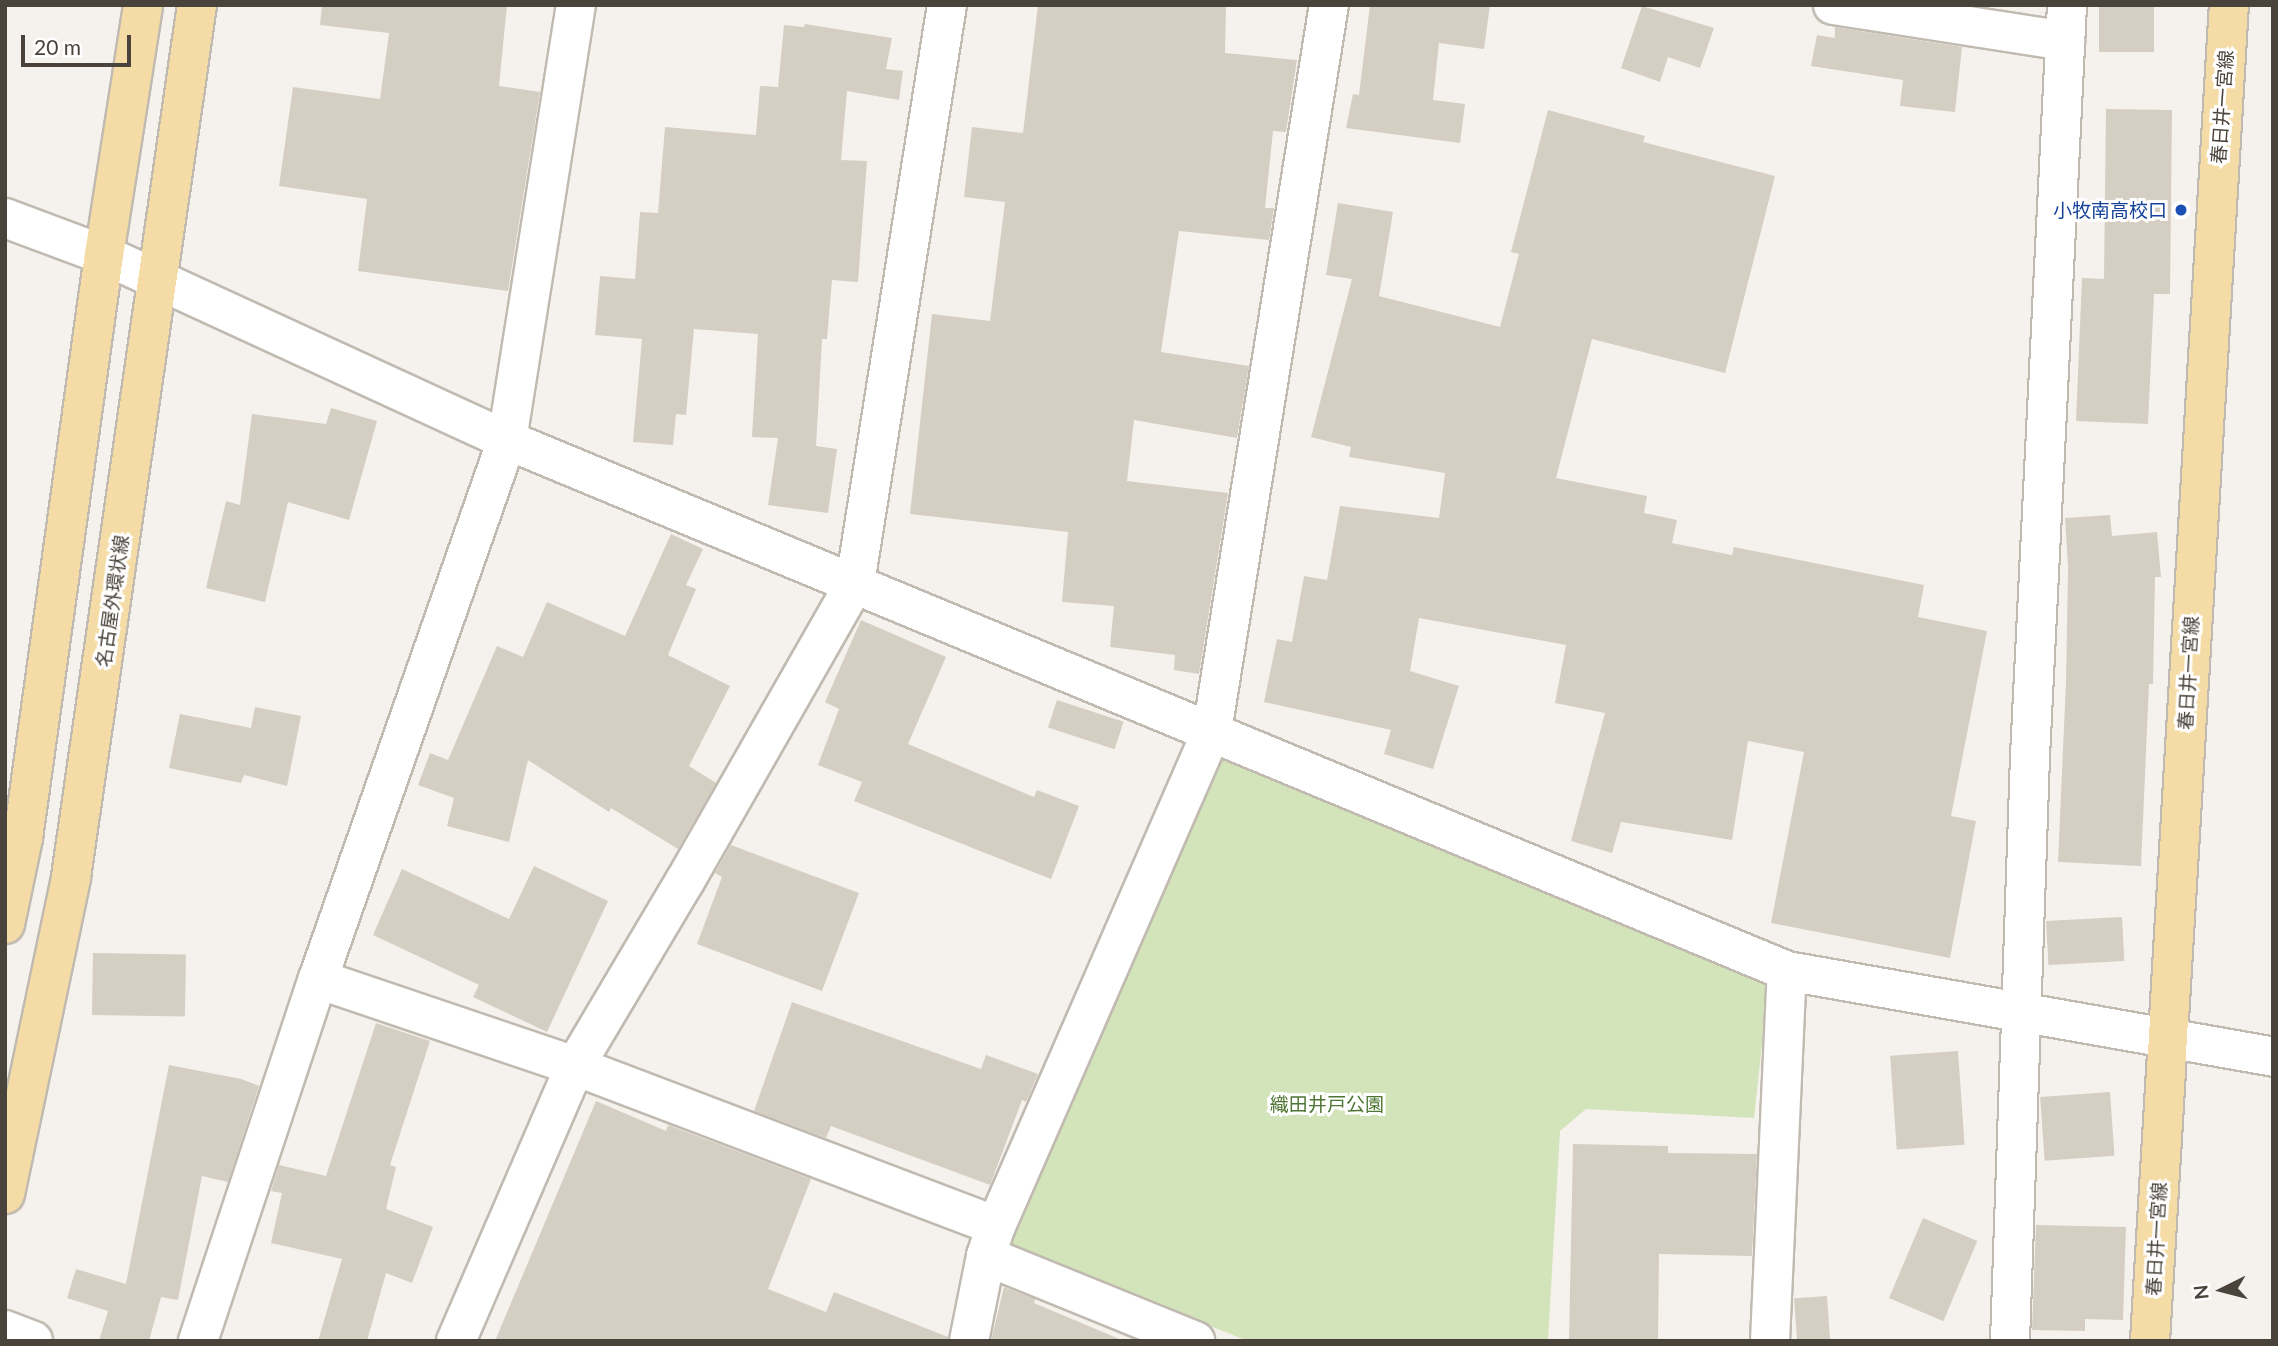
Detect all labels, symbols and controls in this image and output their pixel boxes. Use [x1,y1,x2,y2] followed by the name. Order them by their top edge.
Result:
[24,21,135,65] scale bar
[34,34,81,59] text: 20 m
[2207,49,2237,165] street label: 春日井一宮線
[2053,199,2167,221] place label: 小牧南高校口
[2173,202,2189,218] marker: 小牧南高校口
[91,534,133,668] street label: 名古屋外環状線
[2174,615,2202,731] street label: 春日井一宮線
[1270,1093,1384,1115] park label: 織田井戸公園
[2142,1181,2170,1297] street label: 春日井一宮線
[2187,1255,2257,1325] north arrow
[2188,1284,2213,1301] text: N

